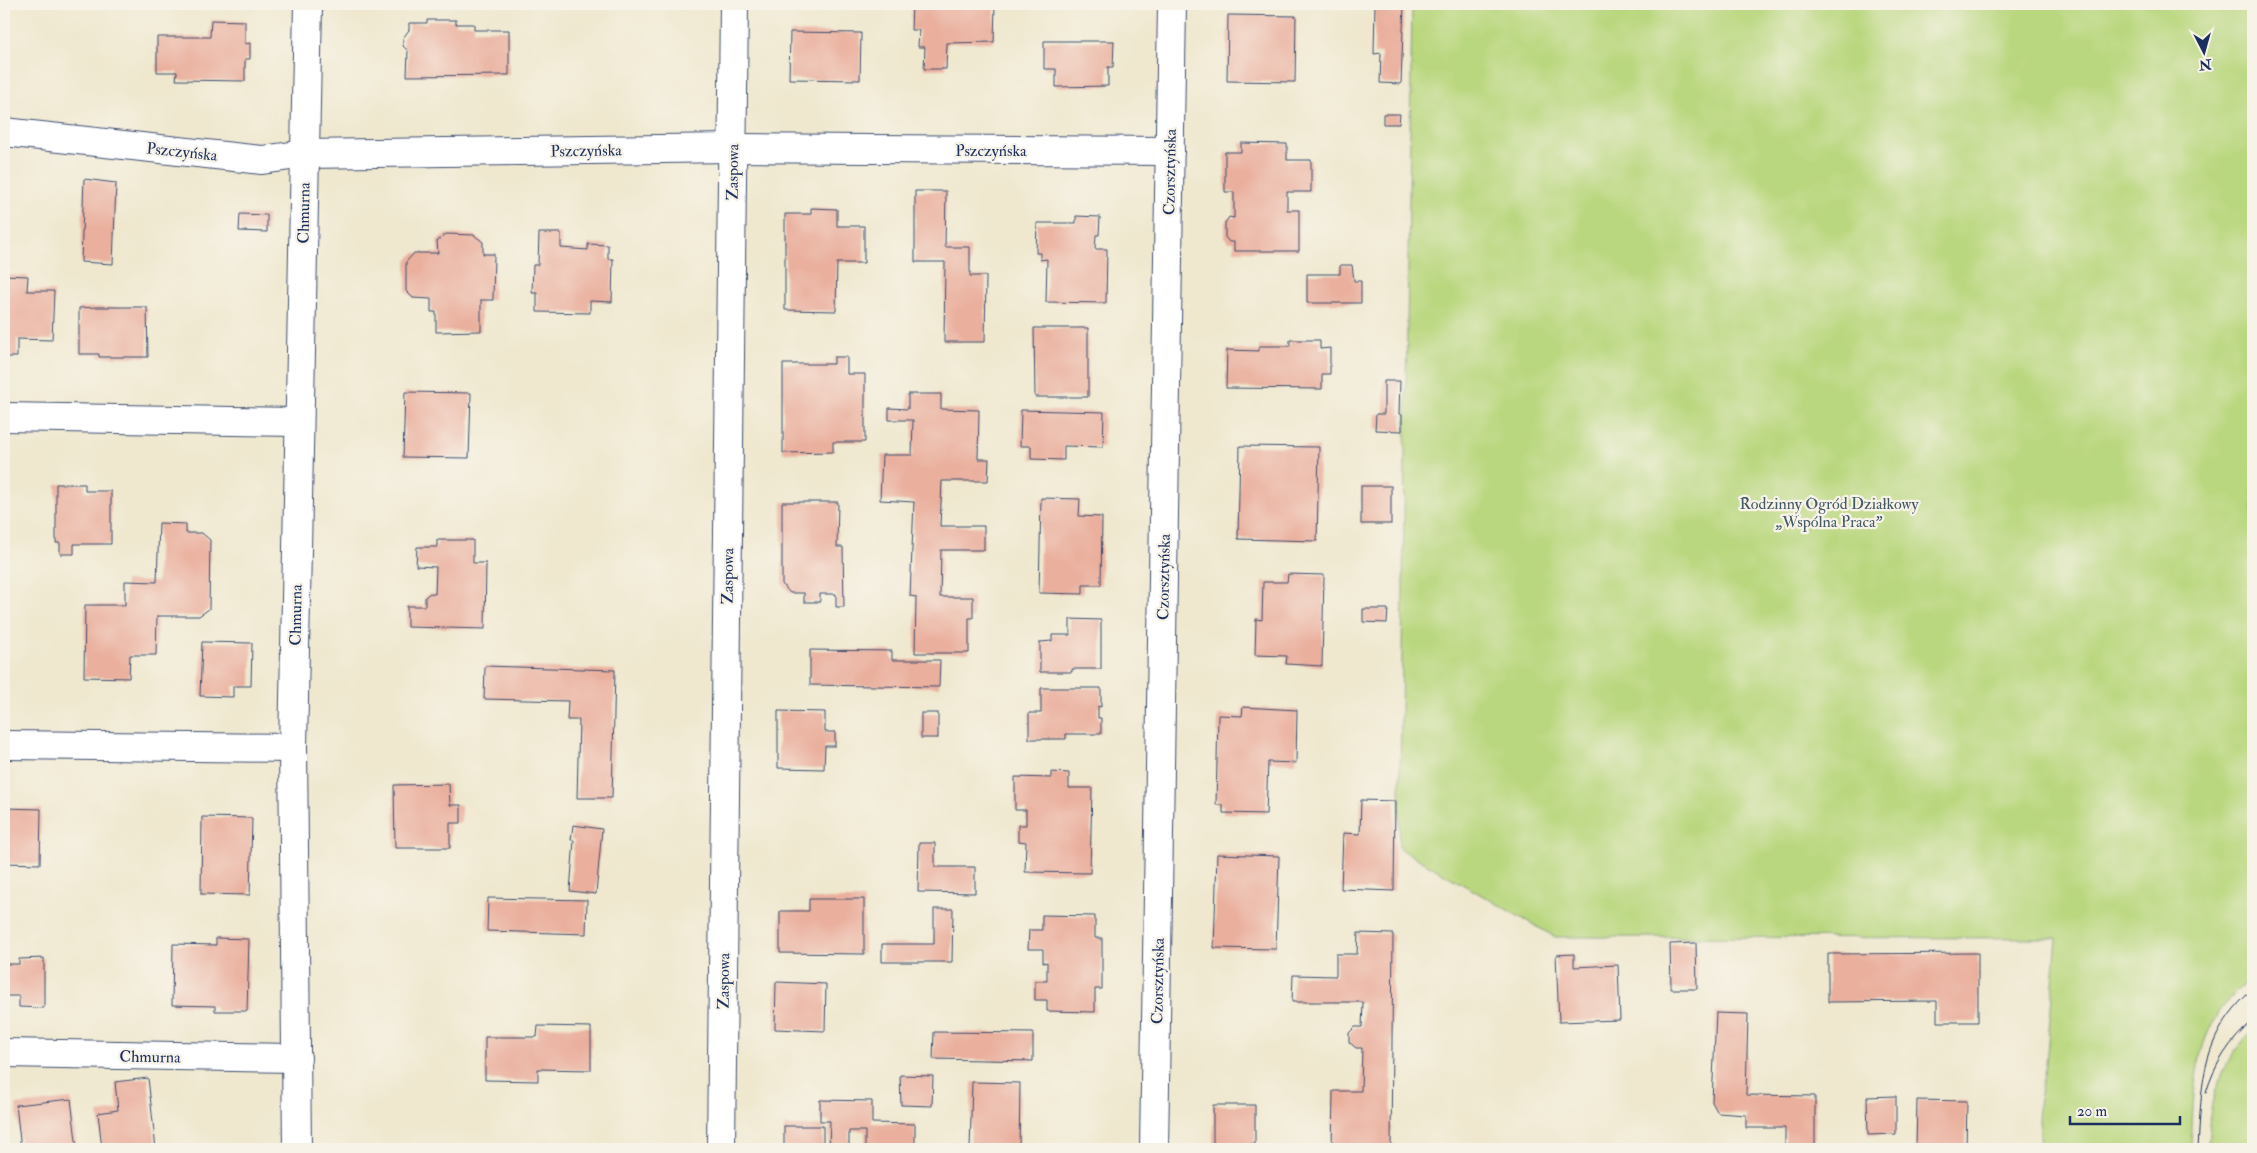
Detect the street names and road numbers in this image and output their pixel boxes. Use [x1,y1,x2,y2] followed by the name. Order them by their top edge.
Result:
[1159,128,1181,215] street label: Czorsztyńska
[145,138,219,166] street label: Pszczyńska
[550,140,622,162] street label: Pszczyńska
[955,141,1027,161] street label: Pszczyńska
[723,143,744,200] street label: Zaspowa
[293,182,315,244] street label: Chmurna
[1153,533,1175,620] street label: Czorsztyńska
[718,547,739,604] street label: Zaspowa
[285,584,307,646] street label: Chmurna
[1147,937,1169,1024] street label: Czorsztyńska
[714,952,735,1009] street label: Zaspowa
[119,1046,181,1068] street label: Chmurna

